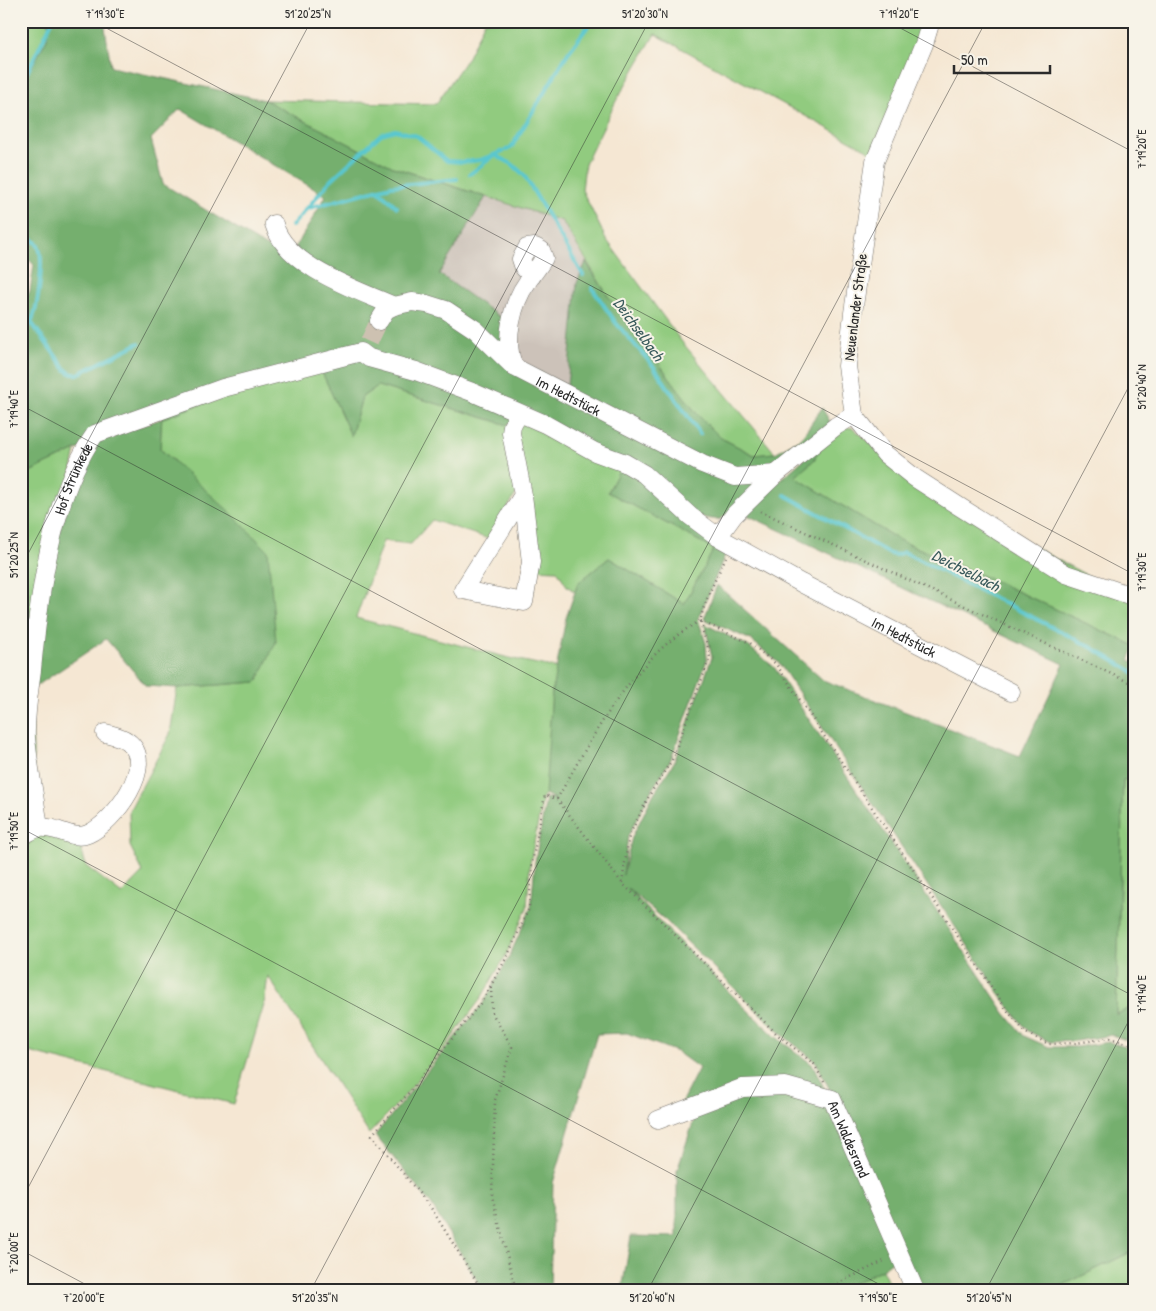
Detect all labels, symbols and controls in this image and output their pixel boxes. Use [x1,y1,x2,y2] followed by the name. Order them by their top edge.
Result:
[85,5,125,22] text: 7°19'30"E
[285,5,331,22] text: 51°20'25"N
[622,5,668,22] text: 51°20'30"N
[879,5,919,22] text: 7°19'20"E
[954,42,1050,74] scale bar
[961,49,988,70] text: 50 m
[1133,129,1150,169] text: 7°19'20"E
[838,252,872,362] street label: Neuenlander Straße
[609,293,670,366] water label: Deichselbach
[1133,364,1150,410] text: 51°20'40"N
[533,370,605,421] street label: Im Hedtstück
[5,389,22,428] text: 7°19'40"E
[48,438,98,517] street label: Hof Strünkede
[5,532,22,578] text: 51°20'25"N
[928,544,1005,597] water label: Deichselbach
[1133,552,1150,592] text: 7°19'30"E
[868,611,940,662] street label: Im Hedtstück
[5,811,22,850] text: 7°19'50"E
[1133,974,1150,1013] text: 7°19'40"E
[823,1097,875,1181] street label: Am Waldesrand
[5,1232,22,1274] text: 7°20'00"E
[63,1289,105,1306] text: 7°20'00"E
[292,1289,338,1306] text: 51°20'35"N
[629,1289,675,1306] text: 51°20'40"N
[859,1289,898,1306] text: 7°19'50"E
[967,1289,1011,1306] text: 51°20'45"N

